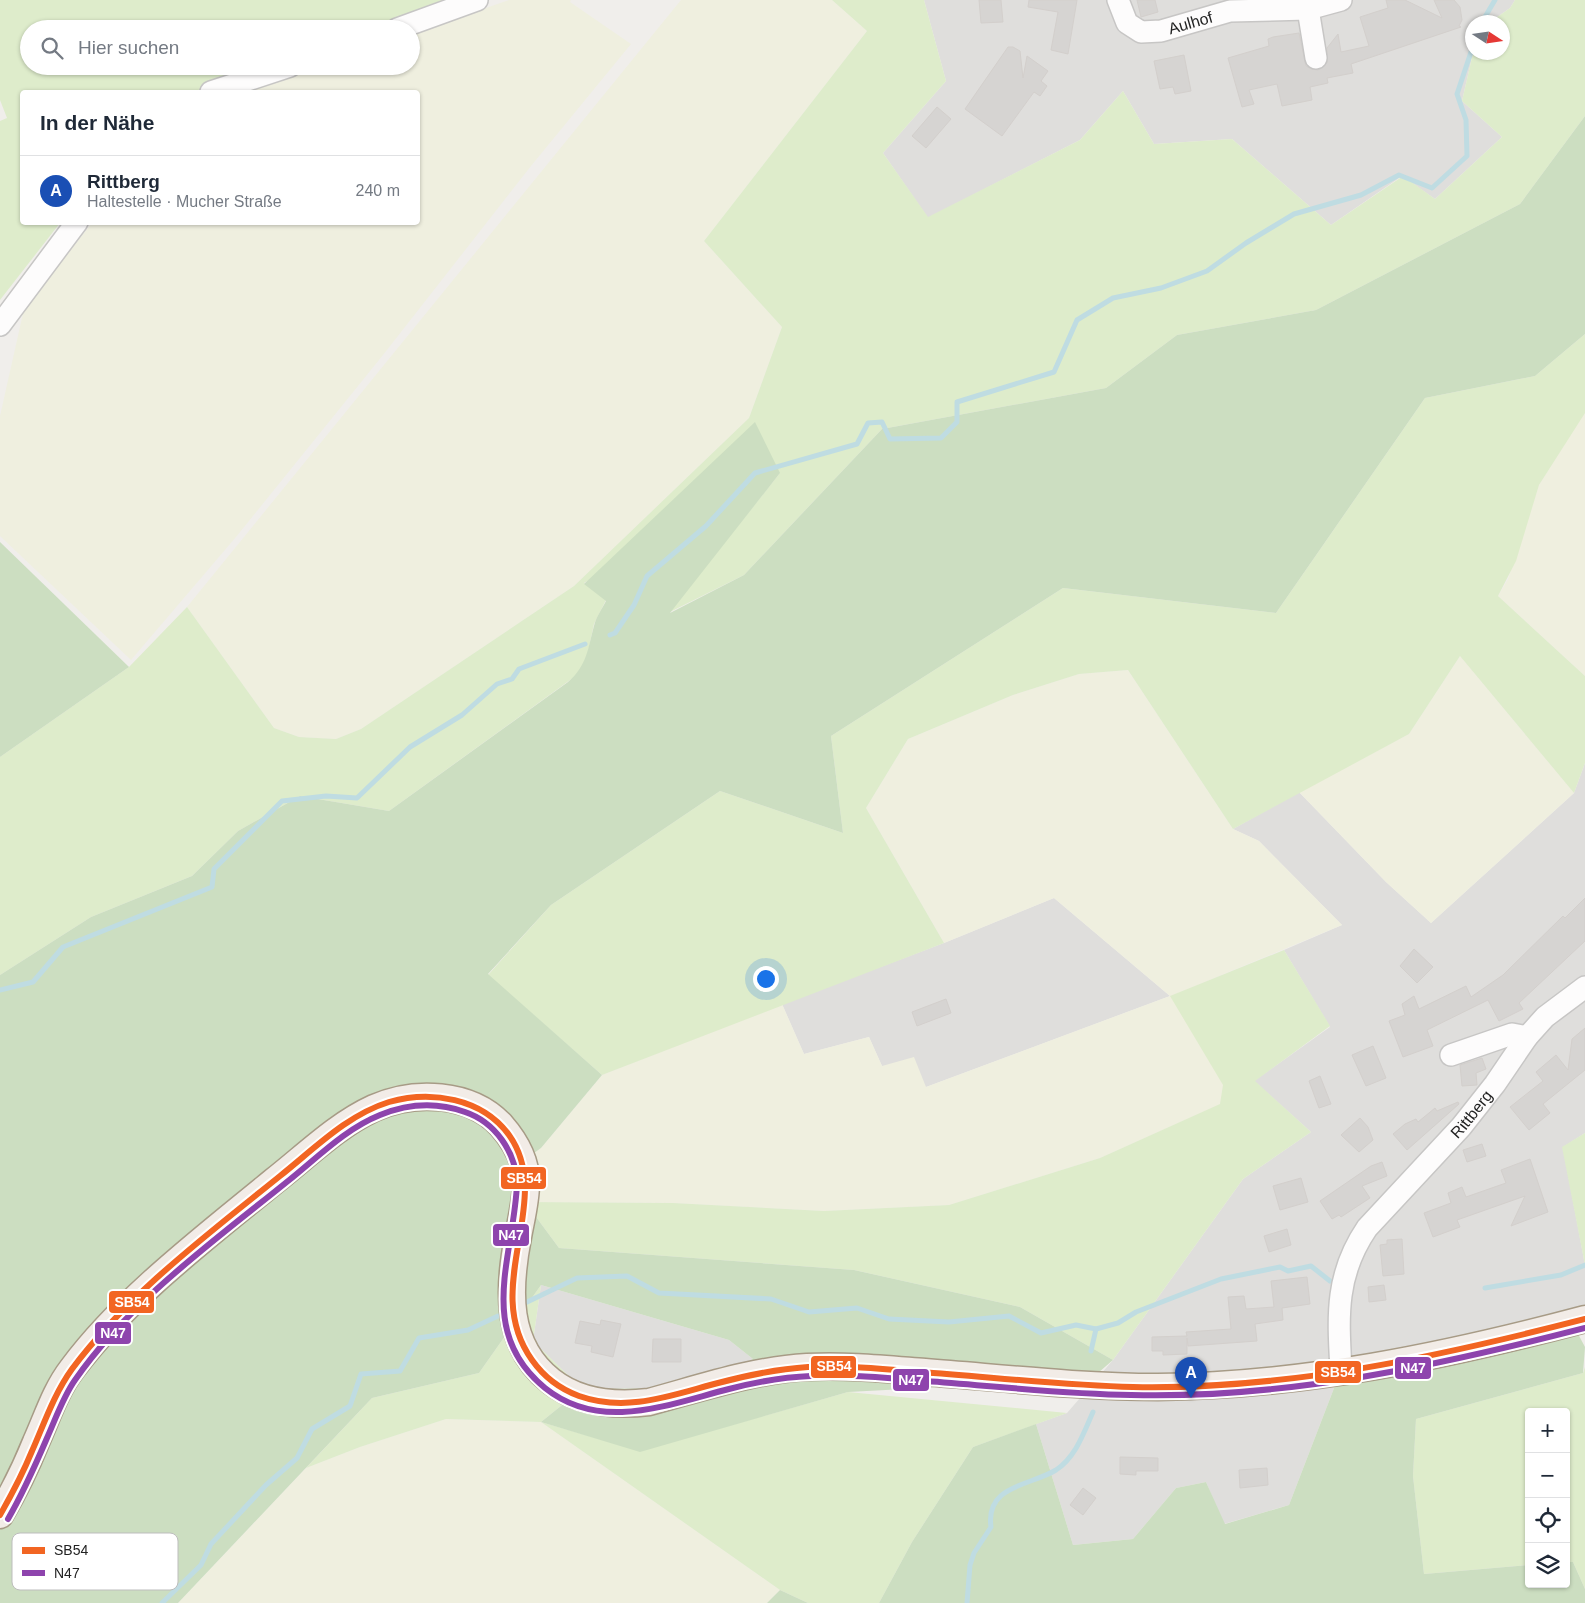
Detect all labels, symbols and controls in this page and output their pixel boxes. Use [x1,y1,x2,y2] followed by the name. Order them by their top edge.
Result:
[1166,8,1215,37] street label: Aulhof
[1465,15,1510,60] north arrow
[20,20,420,75] search box
[38,34,66,62] icon: search
[78,37,179,58] text: Hier suchen
[40,111,154,134] text: In der Nähe
[87,171,160,192] text: Rittberg
[50,182,62,199] text: A
[356,182,400,199] text: 240 m
[87,193,282,210] text: Haltestelle · Mucher Straße
[753,966,779,992] your location
[1447,1087,1496,1142] street label: Rittberg
[500,1166,547,1190] line badge: SB54
[506,1170,542,1186] text: SB54
[492,1223,530,1247] line badge: N47
[498,1227,524,1243] text: N47
[108,1290,155,1314] line badge: SB54
[114,1294,150,1310] text: SB54
[94,1321,132,1345] line badge: N47
[100,1325,126,1341] text: N47
[810,1355,857,1379] line badge: SB54
[1394,1356,1432,1380] line badge: N47
[1175,1357,1207,1398] pin: A
[816,1358,852,1374] text: SB54
[1314,1360,1362,1384] line badge: SB54
[1400,1360,1426,1376] text: N47
[1320,1364,1356,1380] text: SB54
[892,1368,930,1392] line badge: N47
[898,1372,924,1388] text: N47
[1525,1408,1570,1588] map controls
[1525,1408,1570,1453] button: +
[1525,1453,1570,1498] button: −
[1525,1498,1570,1543] button: locate
[12,1533,178,1590] legend
[54,1542,88,1558] text: SB54
[1525,1543,1570,1588] button: layers
[54,1565,80,1581] text: N47

